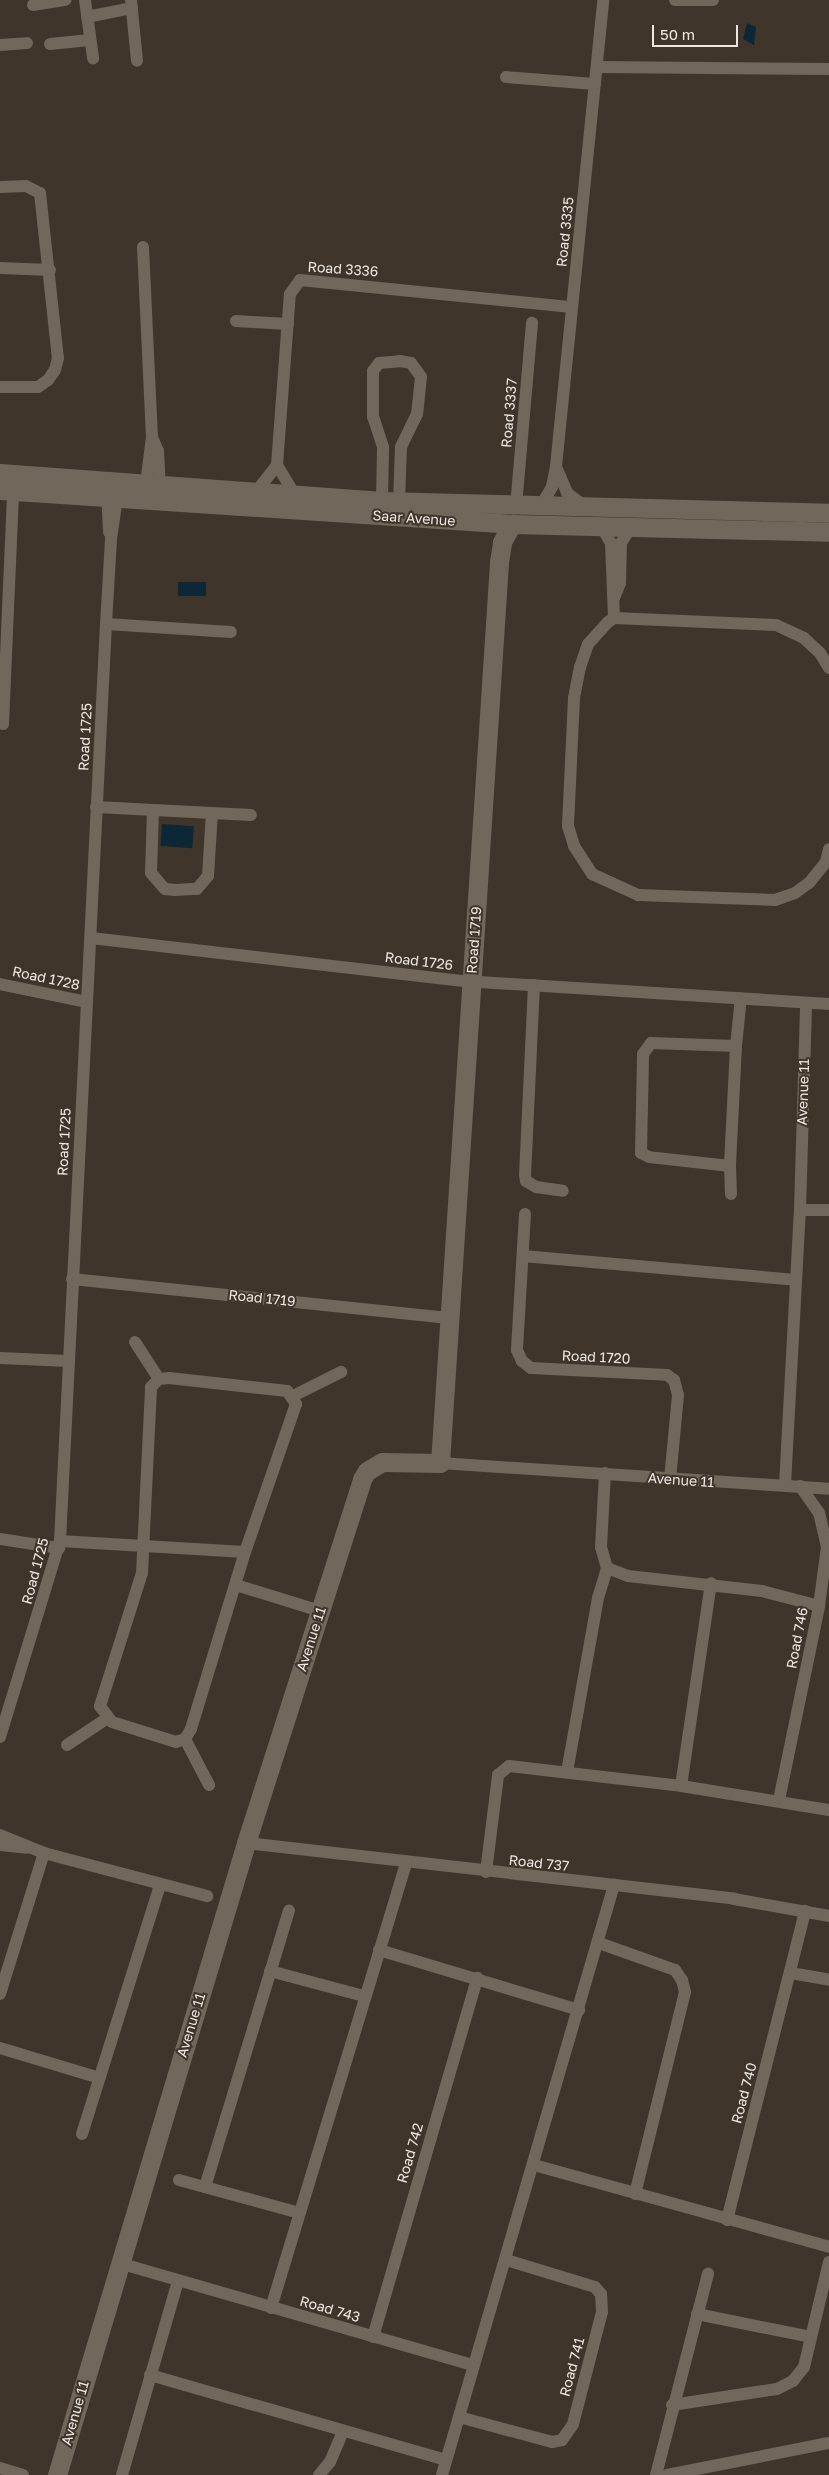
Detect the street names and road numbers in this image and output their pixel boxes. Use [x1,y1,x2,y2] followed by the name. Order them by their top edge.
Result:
[553,196,577,268] street label: Road 3335
[307,258,379,280] street label: Road 3336
[498,378,520,448] street label: Road 3337
[372,507,456,529] street label: Saar Avenue
[75,702,95,772] street label: Road 1725
[463,906,485,974] street label: Road 1719
[384,948,454,974] street label: Road 1726
[11,963,81,993] street label: Road 1728
[793,1058,813,1126] street label: Avenue 11
[54,1107,74,1177] street label: Road 1725
[228,1286,296,1310] street label: Road 1719
[561,1347,631,1367] street label: Road 1720
[647,1469,715,1491] street label: Avenue 11
[18,1536,52,1606] street label: Road 1725
[293,1605,329,1673] street label: Avenue 11
[783,1606,811,1670] street label: Road 746
[508,1851,570,1875] street label: Road 737
[173,1991,209,2059] street label: Avenue 11
[728,2061,760,2125] street label: Road 740
[393,2121,427,2185] street label: Road 742
[298,2292,362,2326] street label: Road 743
[556,2336,588,2398] street label: Road 741
[58,2379,92,2447] street label: Avenue 11

